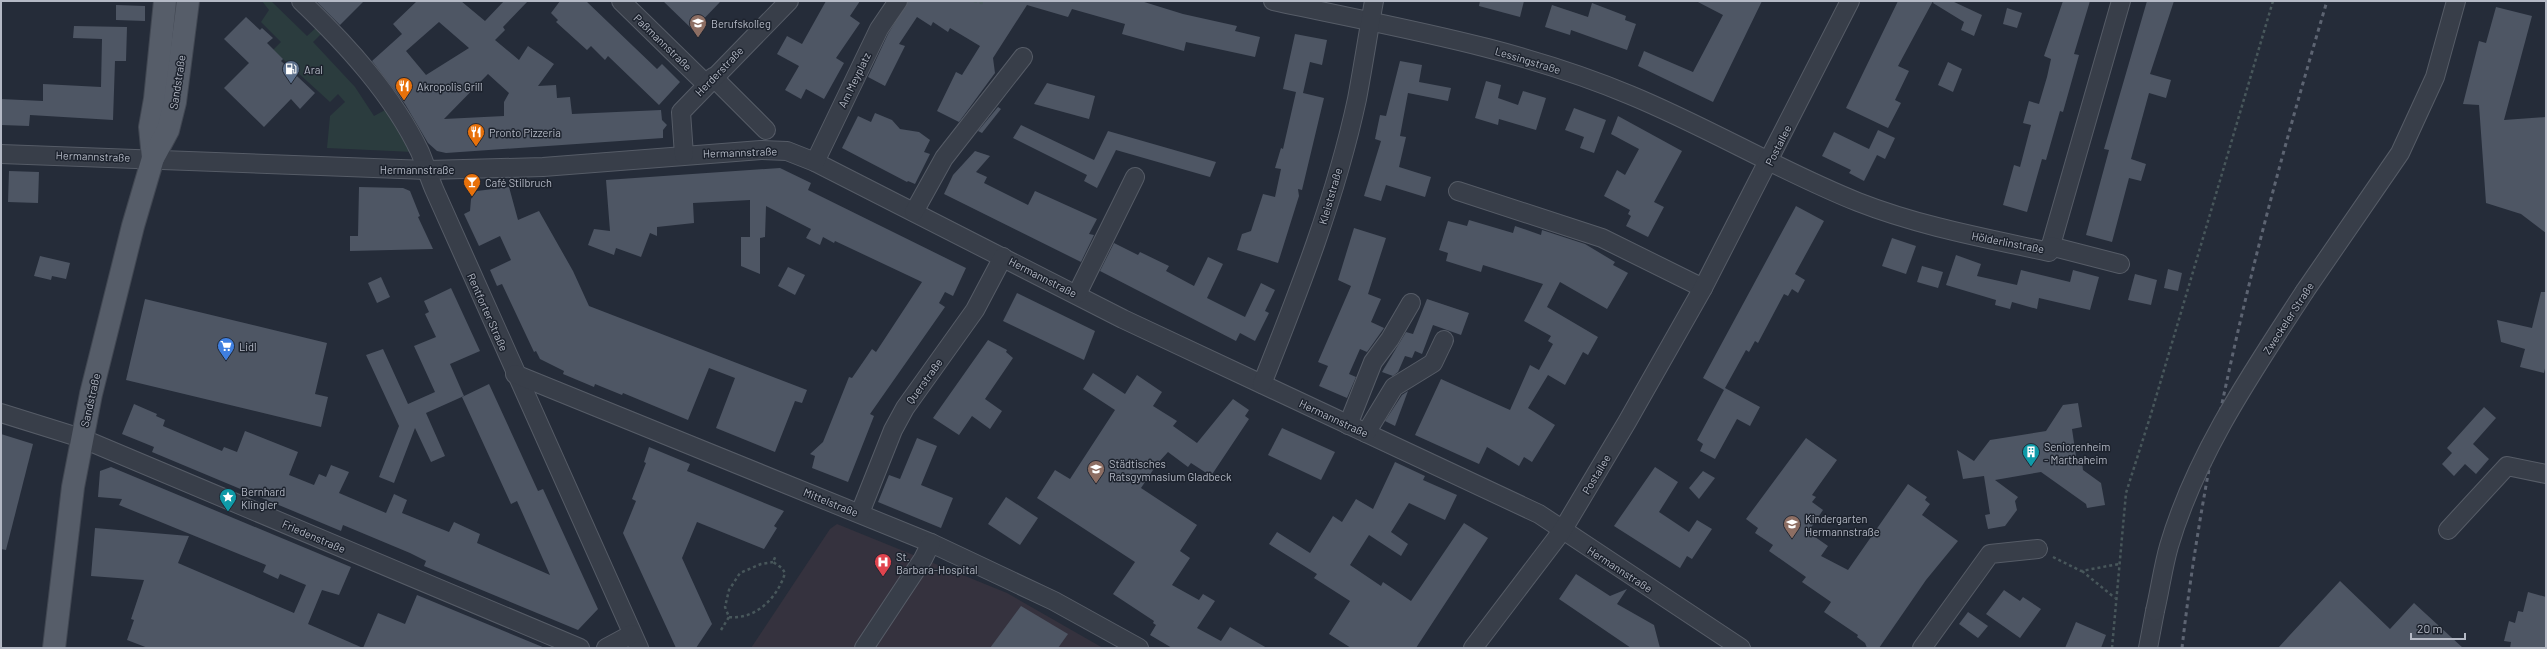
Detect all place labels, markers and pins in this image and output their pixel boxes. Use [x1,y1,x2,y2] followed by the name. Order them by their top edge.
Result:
[688,13,708,38] school or university icon: Berufskolleg
[711,17,771,30] place label: Berufskolleg
[281,59,301,84] fuel station icon: Aral
[304,63,323,76] place label: Aral
[394,76,414,101] restaurant icon: Akropolis Grill
[417,80,483,93] place label: Akropolis Grill
[466,122,486,147] restaurant icon: Pronto Pizzeria
[489,126,561,139] place label: Pronto Pizzeria
[462,172,482,197] bar icon: Café Stilbruch
[485,176,552,189] place label: Café Stilbruch
[216,336,236,361] supermarket icon: Lidl
[239,340,257,353] place label: Lidl
[2044,440,2110,466] place label: Seniorenheim - Marthaheim
[2021,442,2041,467] building icon: Seniorenheim - Marthaheim
[1109,457,1232,483] place label: Städtisches Ratsgymnasium Gladbeck
[1086,459,1106,484] school or university icon: Städtisches Ratsgymnasium Gladbeck
[241,485,285,511] place label: Bernhard Klingler
[218,487,238,512] place icon: Bernhard Klingler
[1805,512,1880,538] place label: Kindergarten Hermannstraße
[1782,514,1802,539] school or university icon: Kindergarten Hermannstraße
[896,550,978,576] place label: St. Barbara-Hospital
[873,552,893,577] hospital icon: St. Barbara-Hospital

